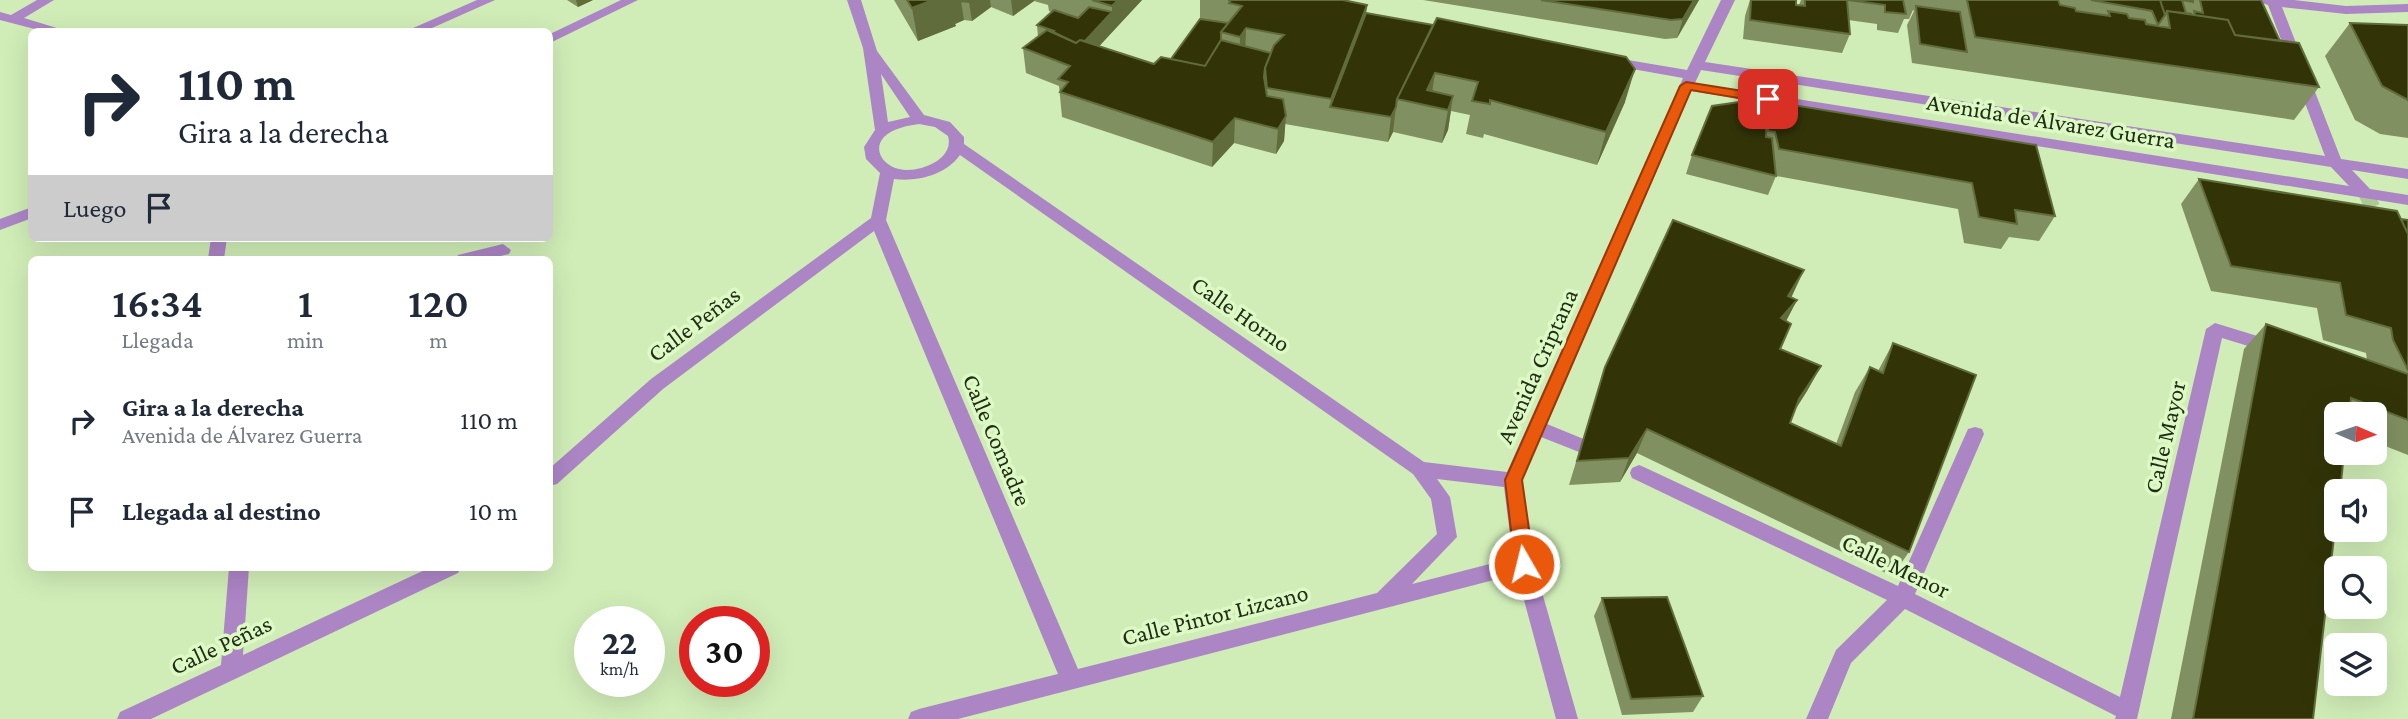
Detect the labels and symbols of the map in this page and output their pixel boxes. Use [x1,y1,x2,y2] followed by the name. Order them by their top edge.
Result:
[1738,69,1798,129] pin
[1925,88,2177,153] street label: Avenida de Álvarez Guerra
[1187,270,1296,357] street label: Calle Horno
[642,280,745,367] street label: Calle Peñas
[1490,284,1583,447] street label: Avenida Criptana
[958,370,1037,510] street label: Calle Comadre
[2138,377,2191,496] street label: Calle Mayor
[2324,402,2387,466] north arrow
[1487,527,1561,601] position arrow
[1838,528,1955,603] street label: Calle Menor
[1119,578,1311,651] street label: Calle Pintor Lizcano
[679,606,770,697] speed limit sign: 30
[166,609,276,680] street label: Calle Peñas

